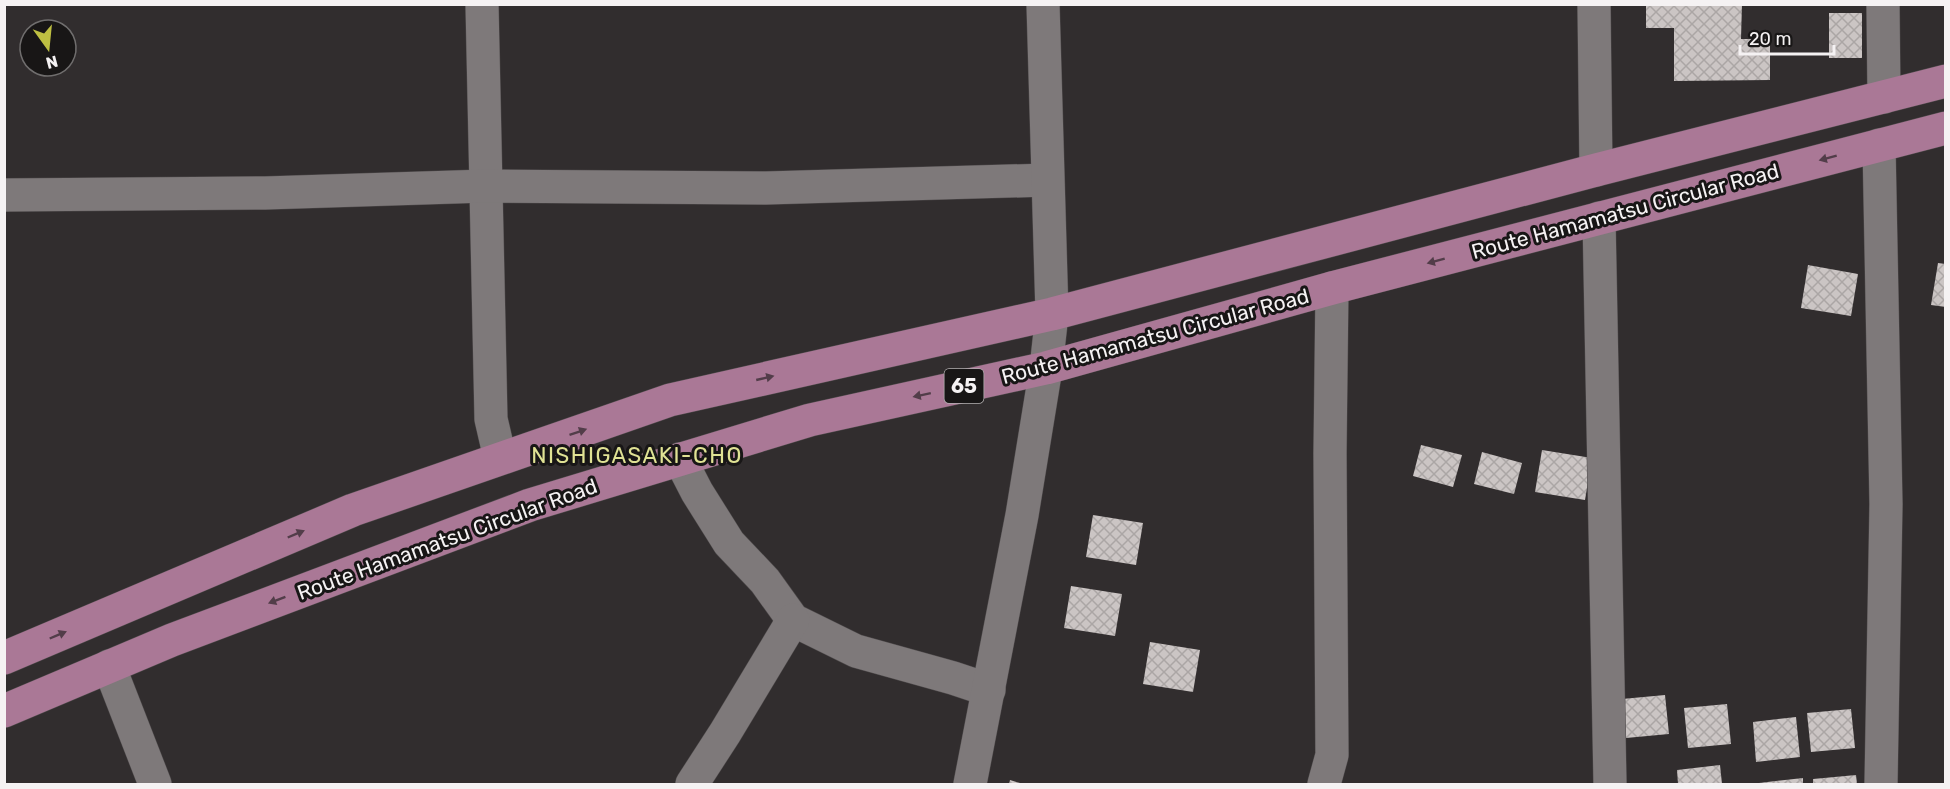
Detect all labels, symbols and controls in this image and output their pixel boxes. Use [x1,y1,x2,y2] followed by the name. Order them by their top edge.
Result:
[18,18,78,78] north arrow
[1740,18,1834,56] scale bar
[1749,28,1791,50] text: 20 m
[44,51,60,73] text: N
[1819,154,1837,164] one-way arrow
[1468,158,1782,264] street label: Route Hamamatsu Circular Road
[1427,257,1445,266] one-way arrow
[998,283,1312,389] street label: Route Hamamatsu Circular Road
[944,369,984,403] road number: 65
[756,373,774,383] one-way arrow
[913,391,932,400] one-way arrow
[569,426,587,436] one-way arrow
[531,442,743,469] district label: NISHIGASAKI-CHO
[294,473,600,605] street label: Route Hamamatsu Circular Road
[287,529,305,538] one-way arrow
[268,596,286,606] one-way arrow
[50,630,68,640] one-way arrow

